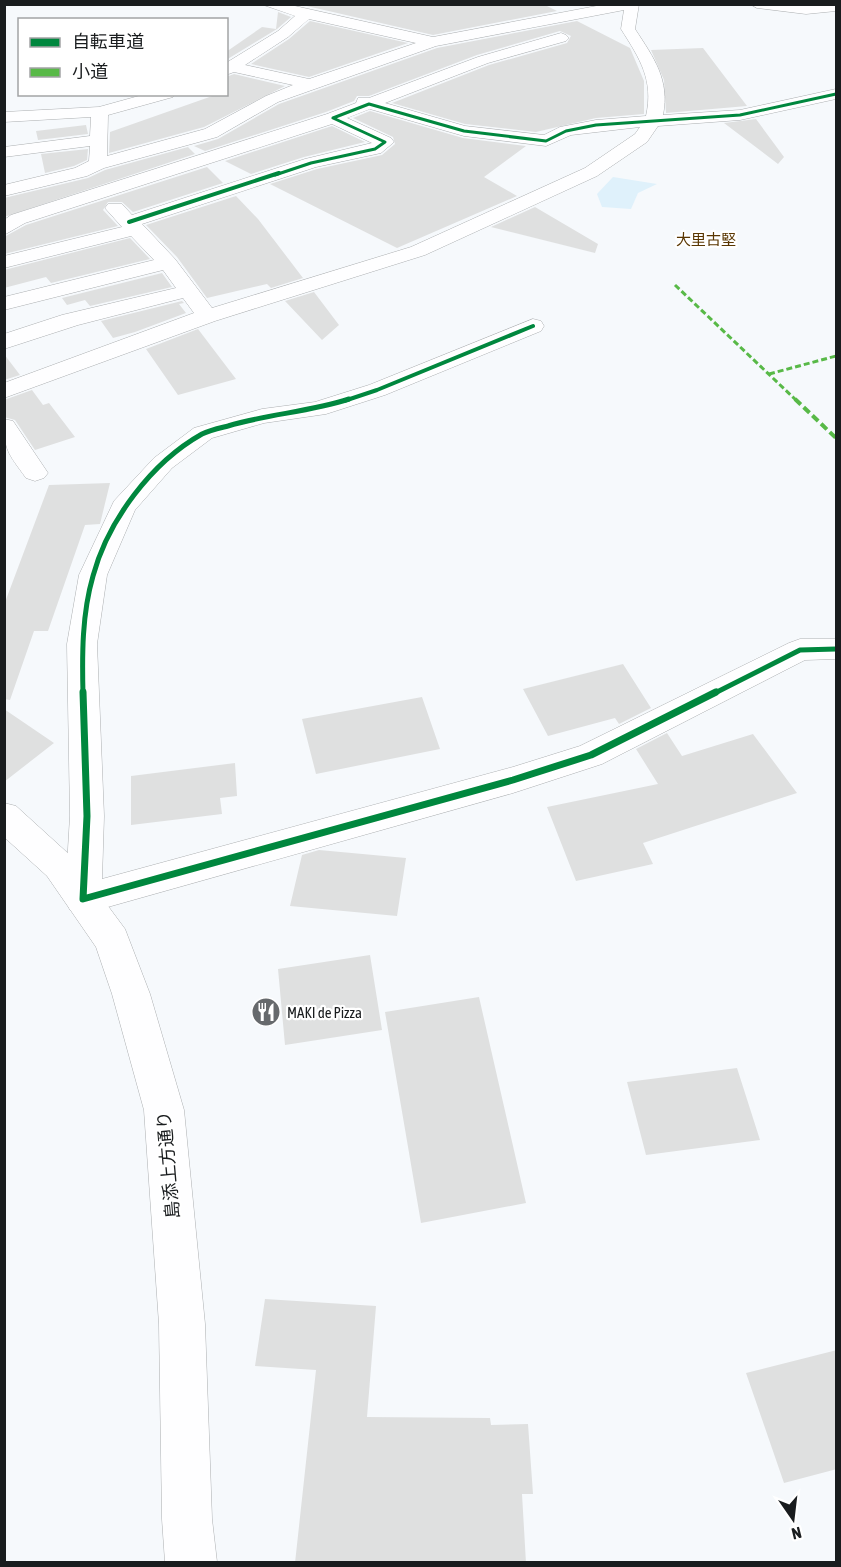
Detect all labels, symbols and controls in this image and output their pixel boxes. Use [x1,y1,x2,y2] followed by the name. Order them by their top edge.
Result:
[18,18,228,96] legend
[72,31,144,52] text: 自転車道
[72,61,108,82] text: 小道
[676,231,736,248] district label: 大里古堅
[250,996,282,1028] restaurant icon: MAKI de Pizza
[287,1004,362,1021] place label: MAKI de Pizza
[153,1110,183,1220] street label: 島添上方通り
[763,1489,823,1549] north arrow
[790,1524,803,1543] text: N

